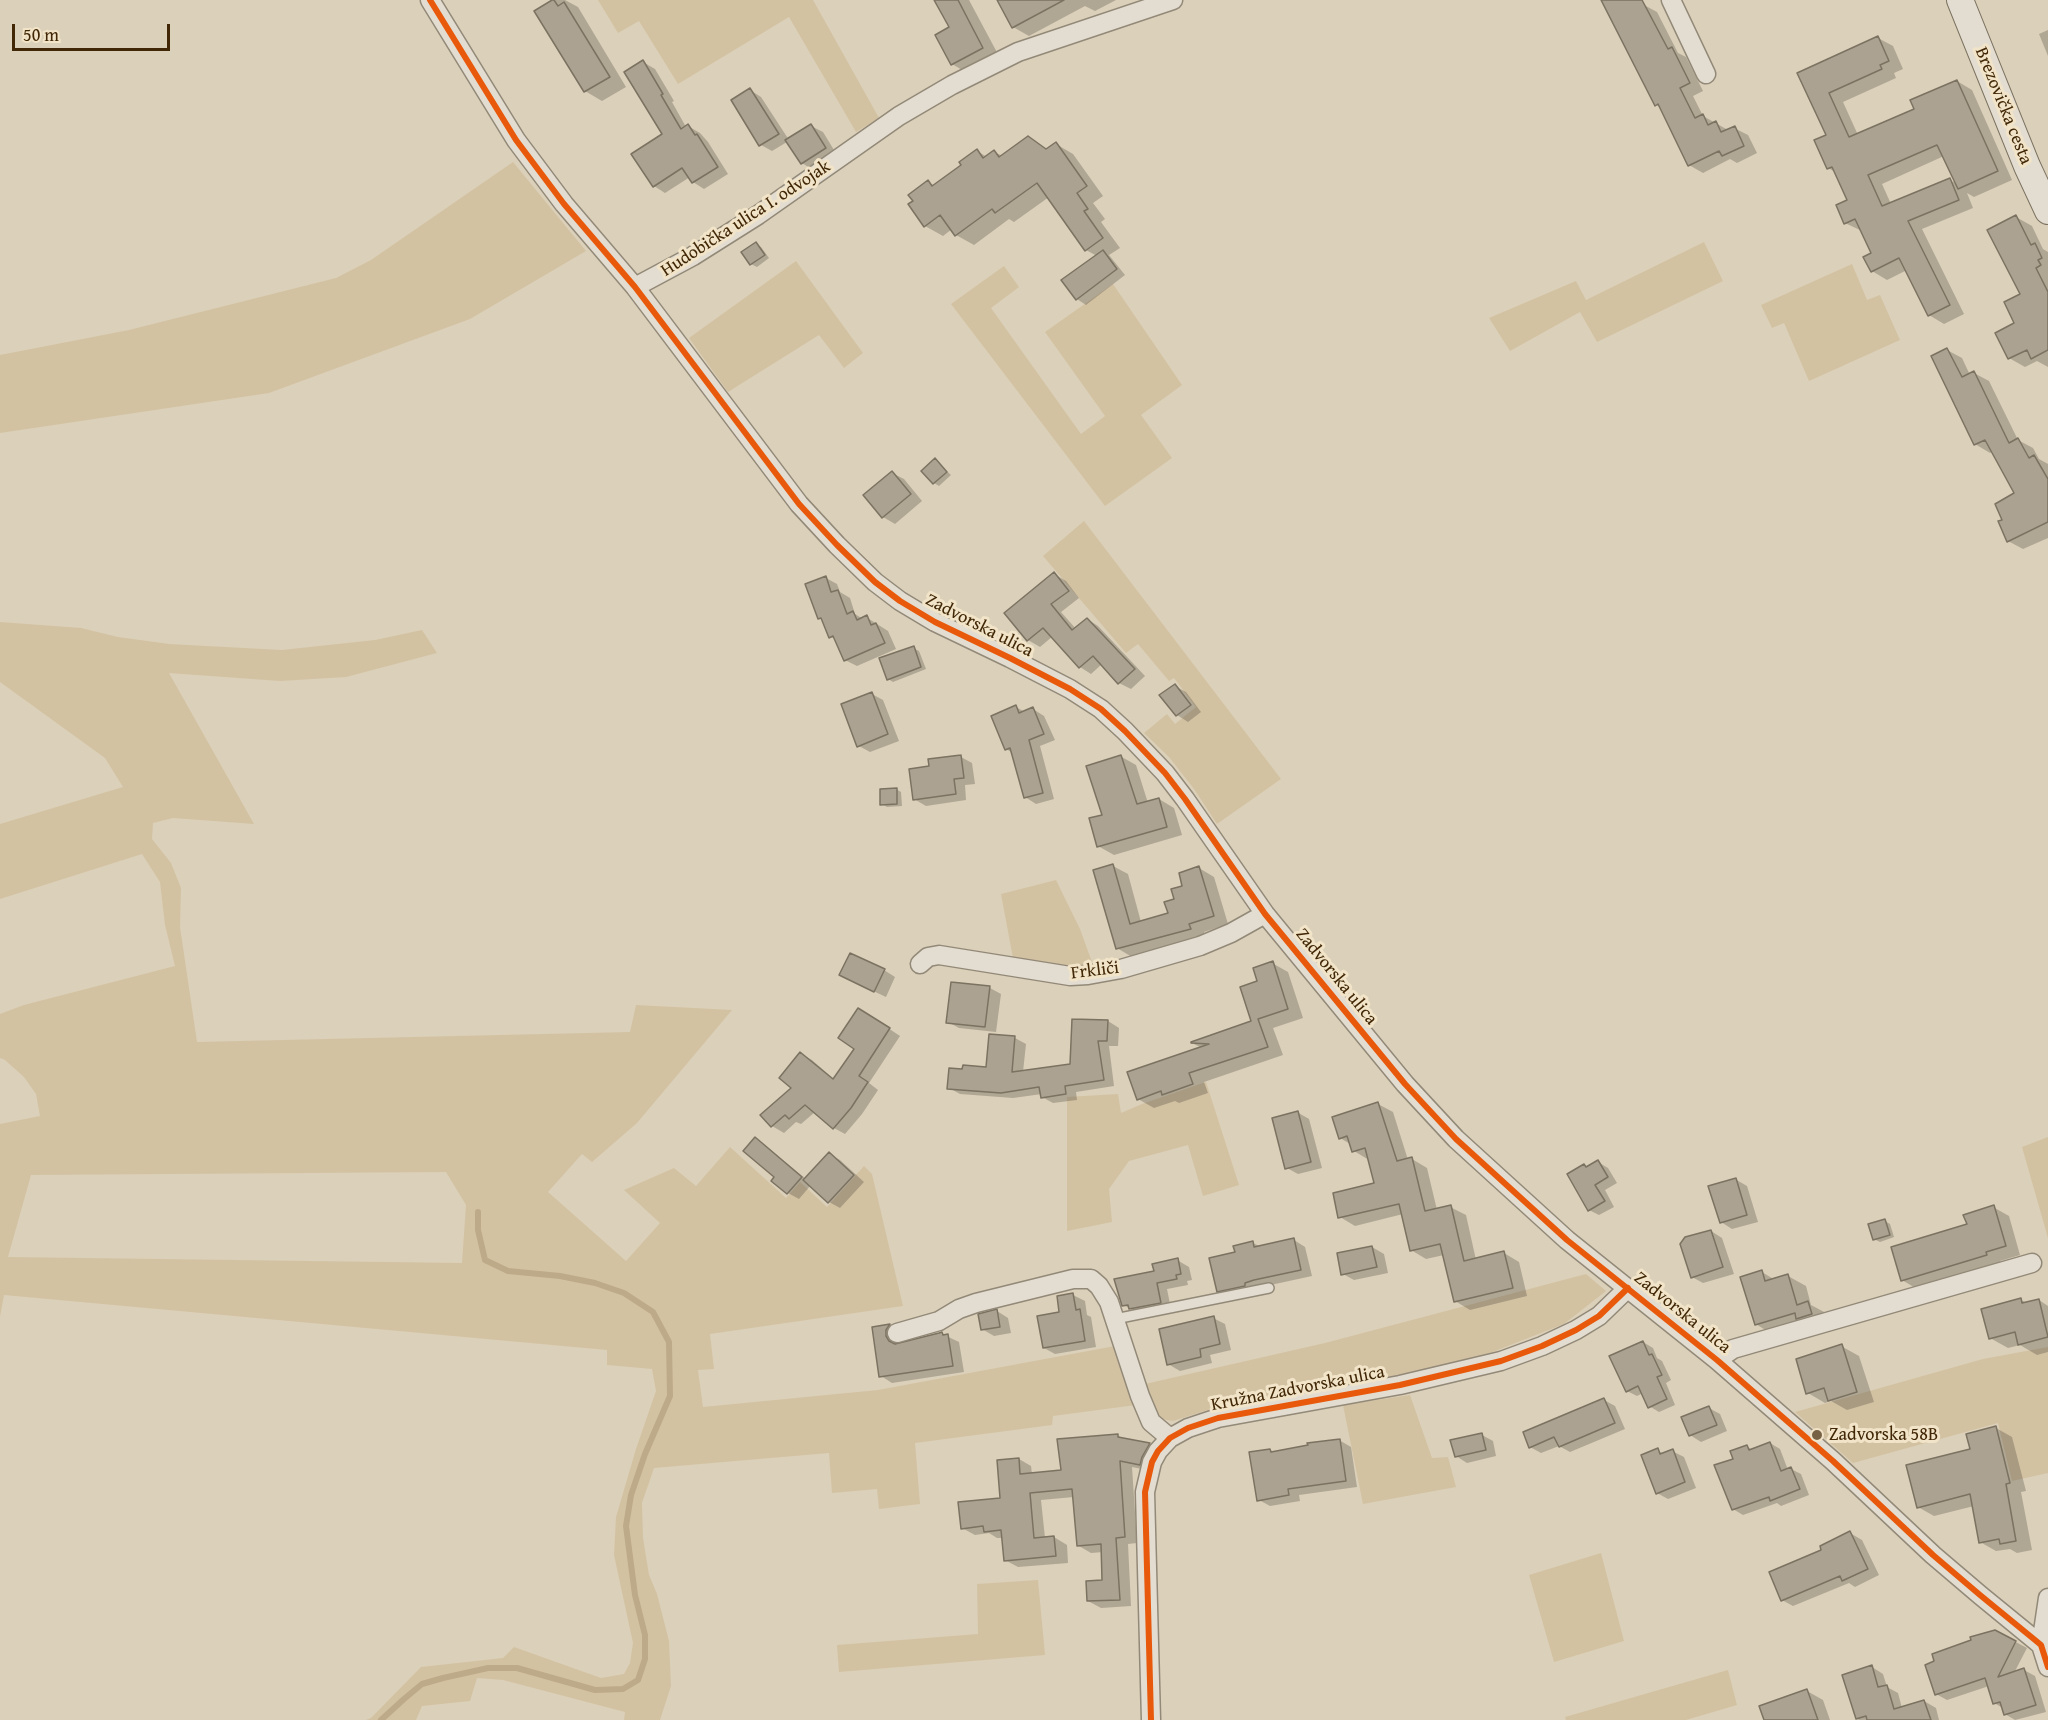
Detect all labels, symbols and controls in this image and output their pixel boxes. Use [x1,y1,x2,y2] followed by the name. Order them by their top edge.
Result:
[15,12,172,50] scale bar
[23,21,59,48] text: 50 m
[1970,44,2036,168] street label: Brezovička cesta
[657,156,835,282] street label: Hudobička ulica I. odvojak
[922,590,1036,662] street label: Zadvorska ulica
[1290,924,1382,1030] street label: Zadvorska ulica
[1070,957,1120,985] street label: Frkliči
[1629,1267,1735,1359] street label: Zadvorska ulica
[1209,1362,1387,1416] street label: Kružna Zadvorska ulica
[1829,1424,1938,1446] place label: Zadvorska 58B
[1810,1428,1824,1442] marker: Zadvorska 58B

